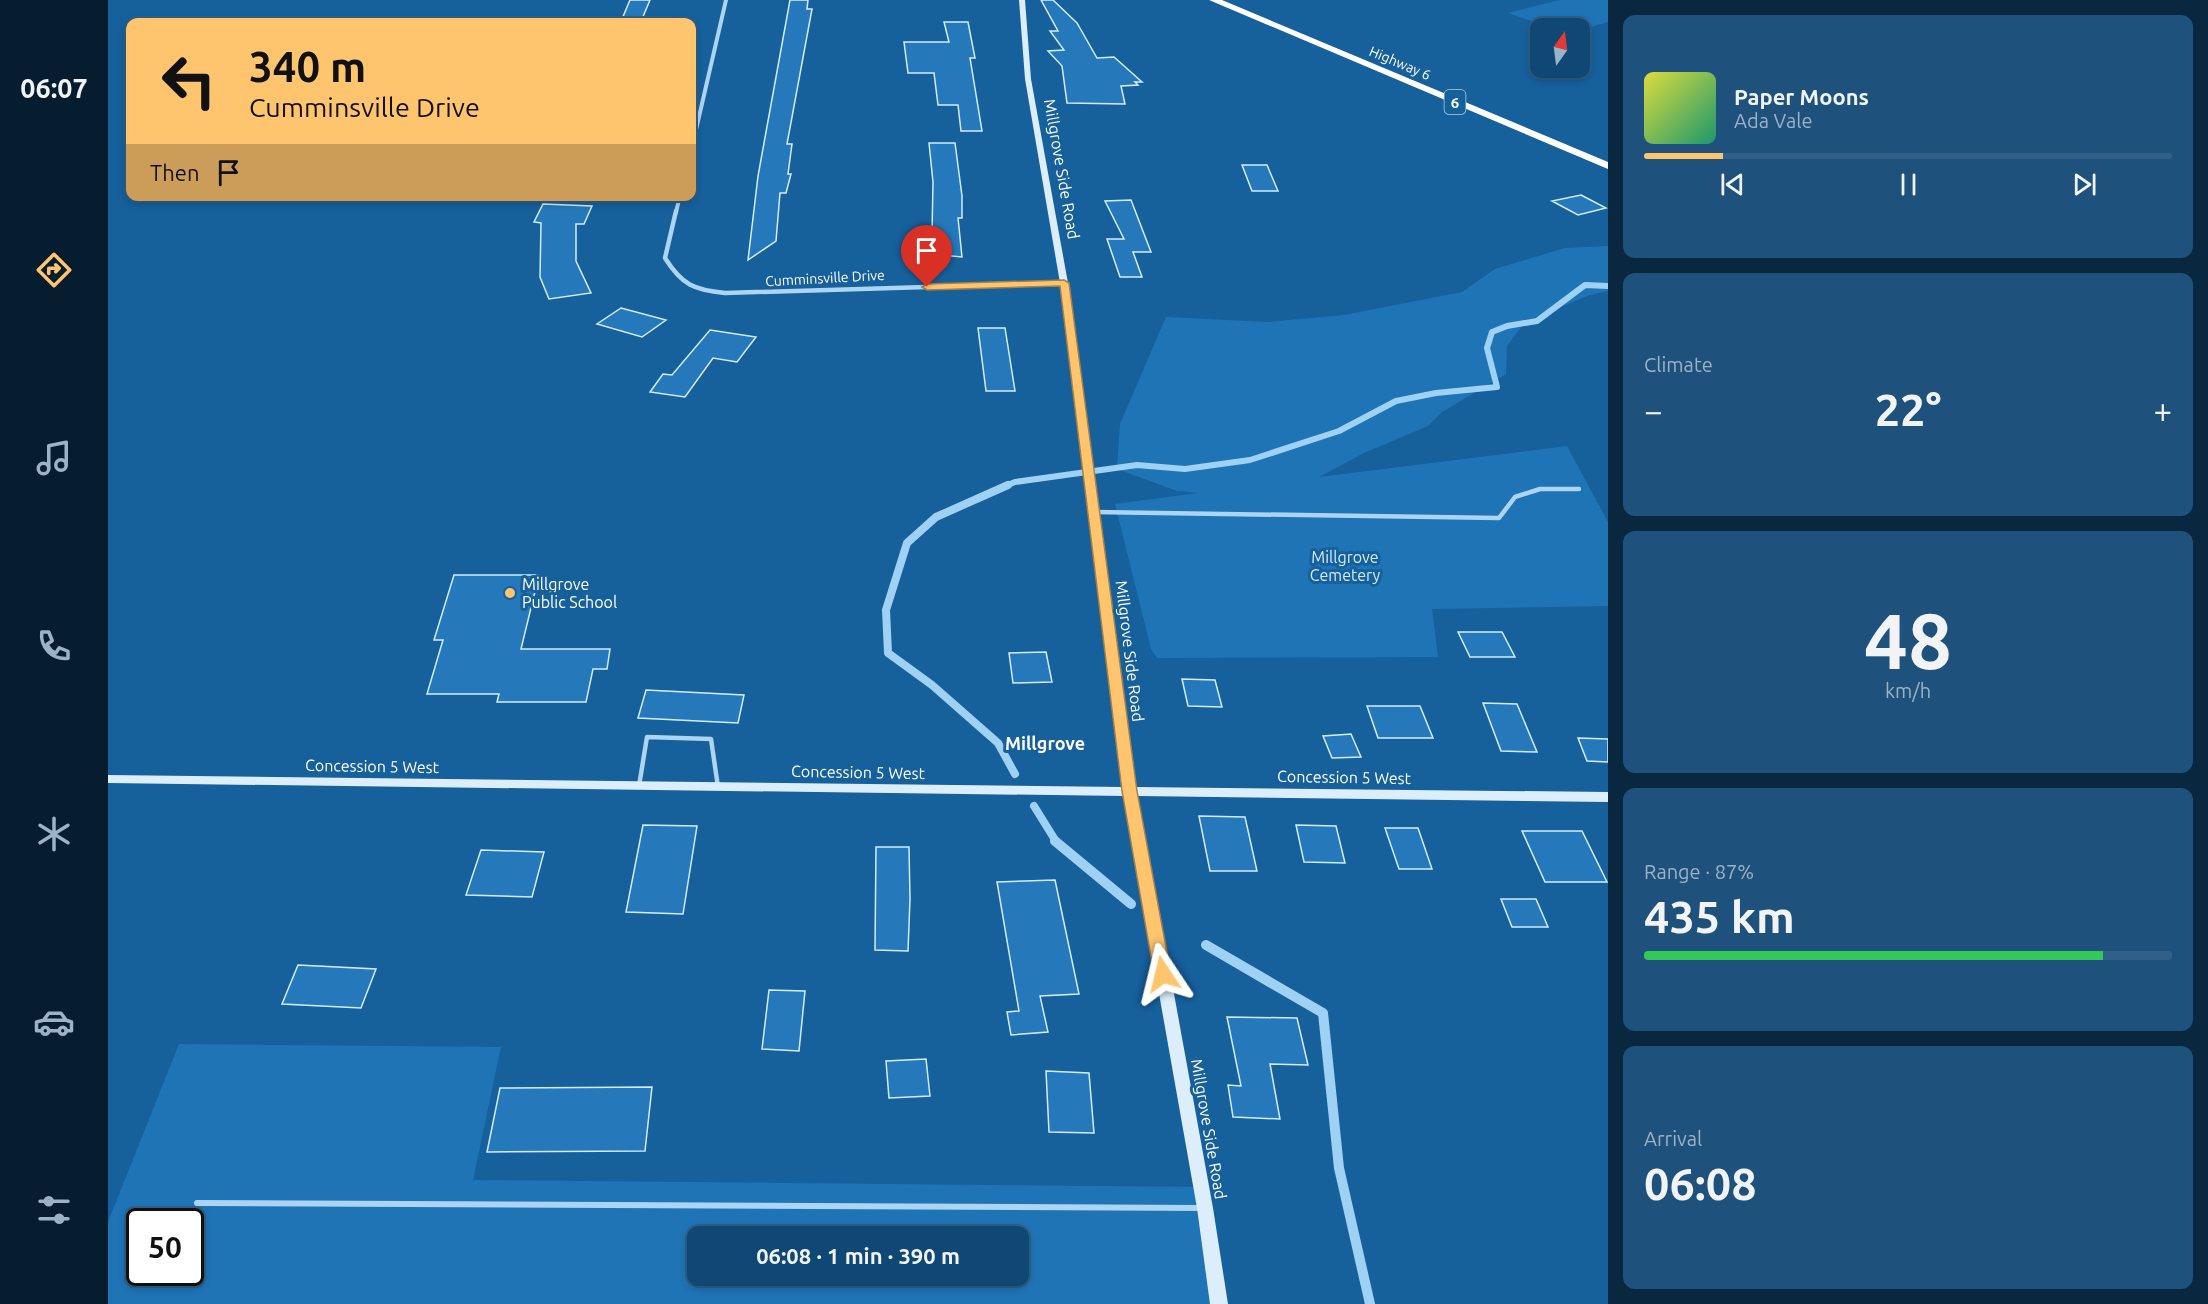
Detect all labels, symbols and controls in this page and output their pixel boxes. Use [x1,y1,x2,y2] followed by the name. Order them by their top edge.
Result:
[1530,18,1590,78] north arrow
[1530,18,1590,78] map controls
[150,42,228,120] icon: left
[249,43,366,90] text: 340 m
[1367,43,1433,83] street label: Highway 6
[20,73,88,103] text: 06:07
[1734,84,1869,109] text: Paper Moons
[1444,90,1466,114] road number: 6
[249,92,480,122] text: Cumminsville Drive
[1041,97,1083,241] street label: Millgrove Side Road
[1734,109,1812,132] text: Ada Vale
[212,156,245,189] icon: arrive
[150,160,200,185] text: Then
[1716,168,1749,201] icon: previous
[1892,168,1925,201] icon: pause
[2068,168,2101,201] icon: next
[901,225,952,287] pin
[910,234,943,267] icon: arrive
[33,249,75,291] icon: directions
[765,267,885,289] street label: Cumminsville Drive
[1644,353,1713,376] text: Climate
[1875,384,1941,435] text: 22°
[1644,392,1663,429] text: −
[2153,392,2172,429] text: +
[33,437,75,479] icon: music
[1310,548,1381,584] park label: Millgrove Cemetery
[522,575,617,611] place label: Millgrove Public School
[1112,579,1148,723] street label: Millgrove Side Road
[503,586,517,600] marker: Millgrove Public School
[1864,596,1952,684] text: 48
[33,625,75,667] icon: phone
[1885,679,1931,702] text: km/h
[1005,733,1085,753] district label: Millgrove
[305,756,440,776] street label: Concession 5 West
[791,762,926,782] street label: Concession 5 West
[1277,767,1412,787] street label: Concession 5 West
[33,813,75,855] icon: climate
[1644,860,1754,883] text: Range · 87%
[1644,891,1795,942] text: 435 km
[1131,942,1195,1006] position arrow
[33,1001,75,1043] icon: car
[1188,1057,1230,1201] street label: Millgrove Side Road
[1644,1127,1702,1150] text: Arrival
[1644,1158,1757,1209] text: 06:08
[33,1189,75,1231] icon: filters
[126,1208,204,1286] speed limit sign: 50
[756,1243,960,1268] text: 06:08 · 1 min · 390 m

